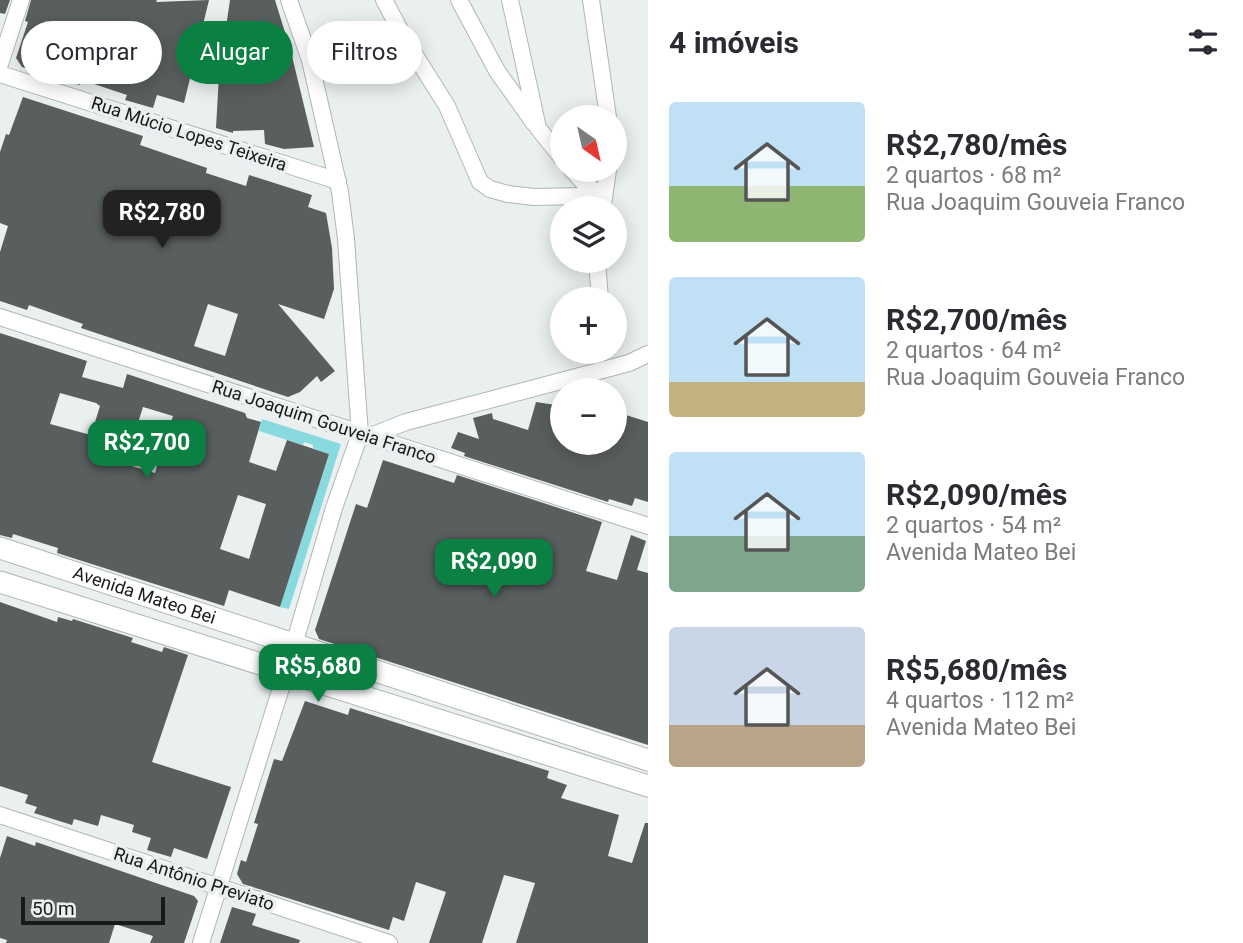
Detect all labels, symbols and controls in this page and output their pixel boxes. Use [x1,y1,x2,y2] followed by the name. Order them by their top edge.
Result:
[21,21,162,84] chip: Comprar
[176,21,293,84] chip: Alugar
[307,21,422,84] chip: Filtros
[1184,23,1222,61] icon: filters
[669,25,799,60] text: 4 imóveis
[89,92,290,175] street label: Rua Múcio Lopes Teixeira
[550,105,626,182] north arrow
[550,105,627,455] map controls
[886,127,1067,162] text: R$2,780/mês
[725,130,809,214] icon: home
[886,162,1061,189] text: 2 quartos · 68 m²
[886,189,1185,216] text: Rua Joaquim Gouveia Franco
[97,190,227,250] pin: R$2,780
[550,196,627,273] button: layers
[119,199,205,226] text: R$2,780
[550,287,627,364] button: +
[886,302,1067,337] text: R$2,700/mês
[725,305,809,389] icon: home
[886,337,1061,364] text: 2 quartos · 64 m²
[886,364,1185,391] text: Rua Joaquim Gouveia Franco
[210,375,439,468] street label: Rua Joaquim Gouveia Franco
[550,378,627,455] button: −
[82,420,212,480] pin: R$2,700
[104,429,190,456] text: R$2,700
[886,477,1067,512] text: R$2,090/mês
[725,480,809,564] icon: home
[886,512,1061,539] text: 2 quartos · 54 m²
[886,539,1076,566] text: Avenida Mateo Bei
[429,540,559,599] pin: R$2,090
[451,548,537,575] text: R$2,090
[71,562,219,628] street label: Avenida Mateo Bei
[253,644,383,704] pin: R$5,680
[886,652,1067,687] text: R$5,680/mês
[275,653,361,680] text: R$5,680
[725,655,809,739] icon: home
[886,687,1074,714] text: 4 quartos · 112 m²
[886,714,1076,741] text: Avenida Mateo Bei
[111,843,277,914] street label: Rua Antônio Previato
[21,894,164,926] scale bar
[32,897,75,920] text: 50 m

